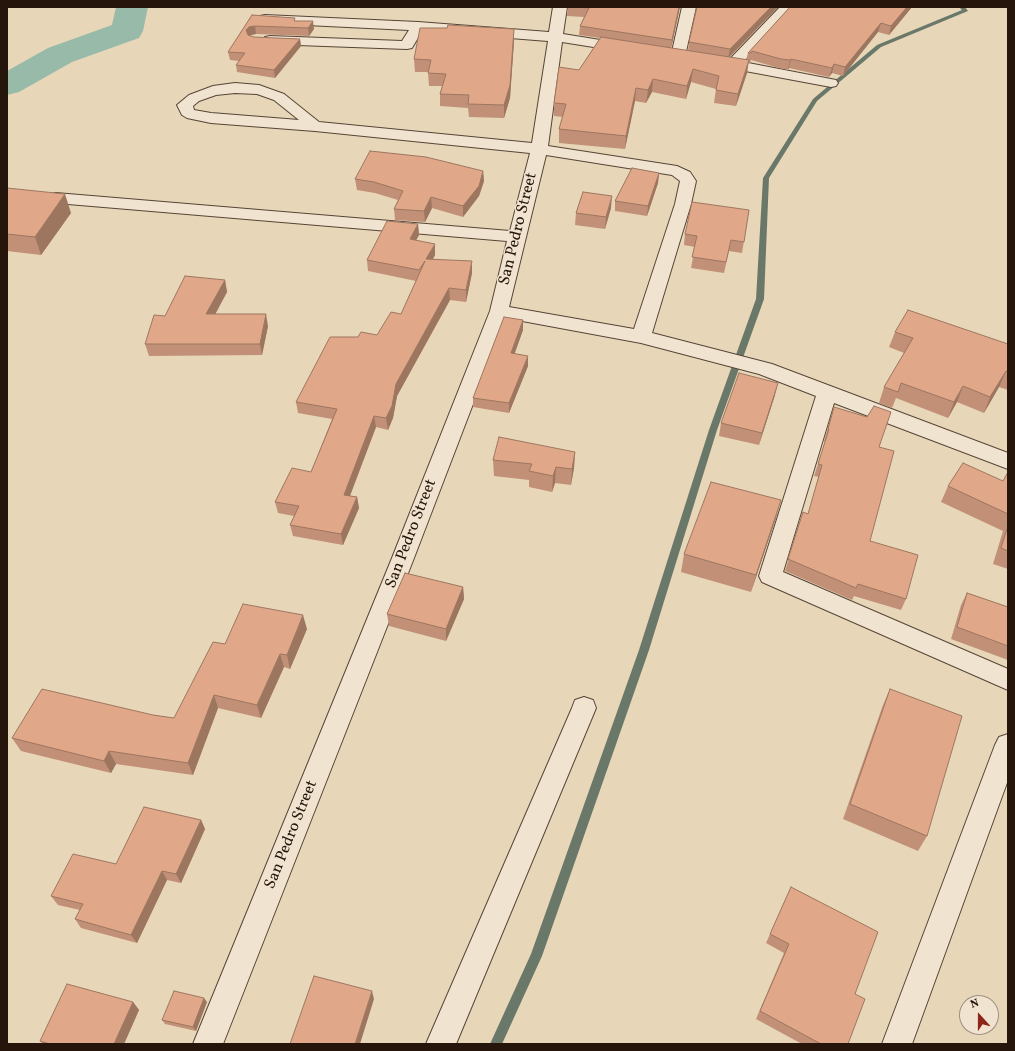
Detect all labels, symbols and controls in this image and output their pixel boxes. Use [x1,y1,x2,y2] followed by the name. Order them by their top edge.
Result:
[496,171,542,287] street label: San Pedro Street
[382,477,442,591] street label: San Pedro Street
[261,778,323,892] street label: San Pedro Street
[959,995,999,1035] north arrow
[968,996,981,1013] text: N

